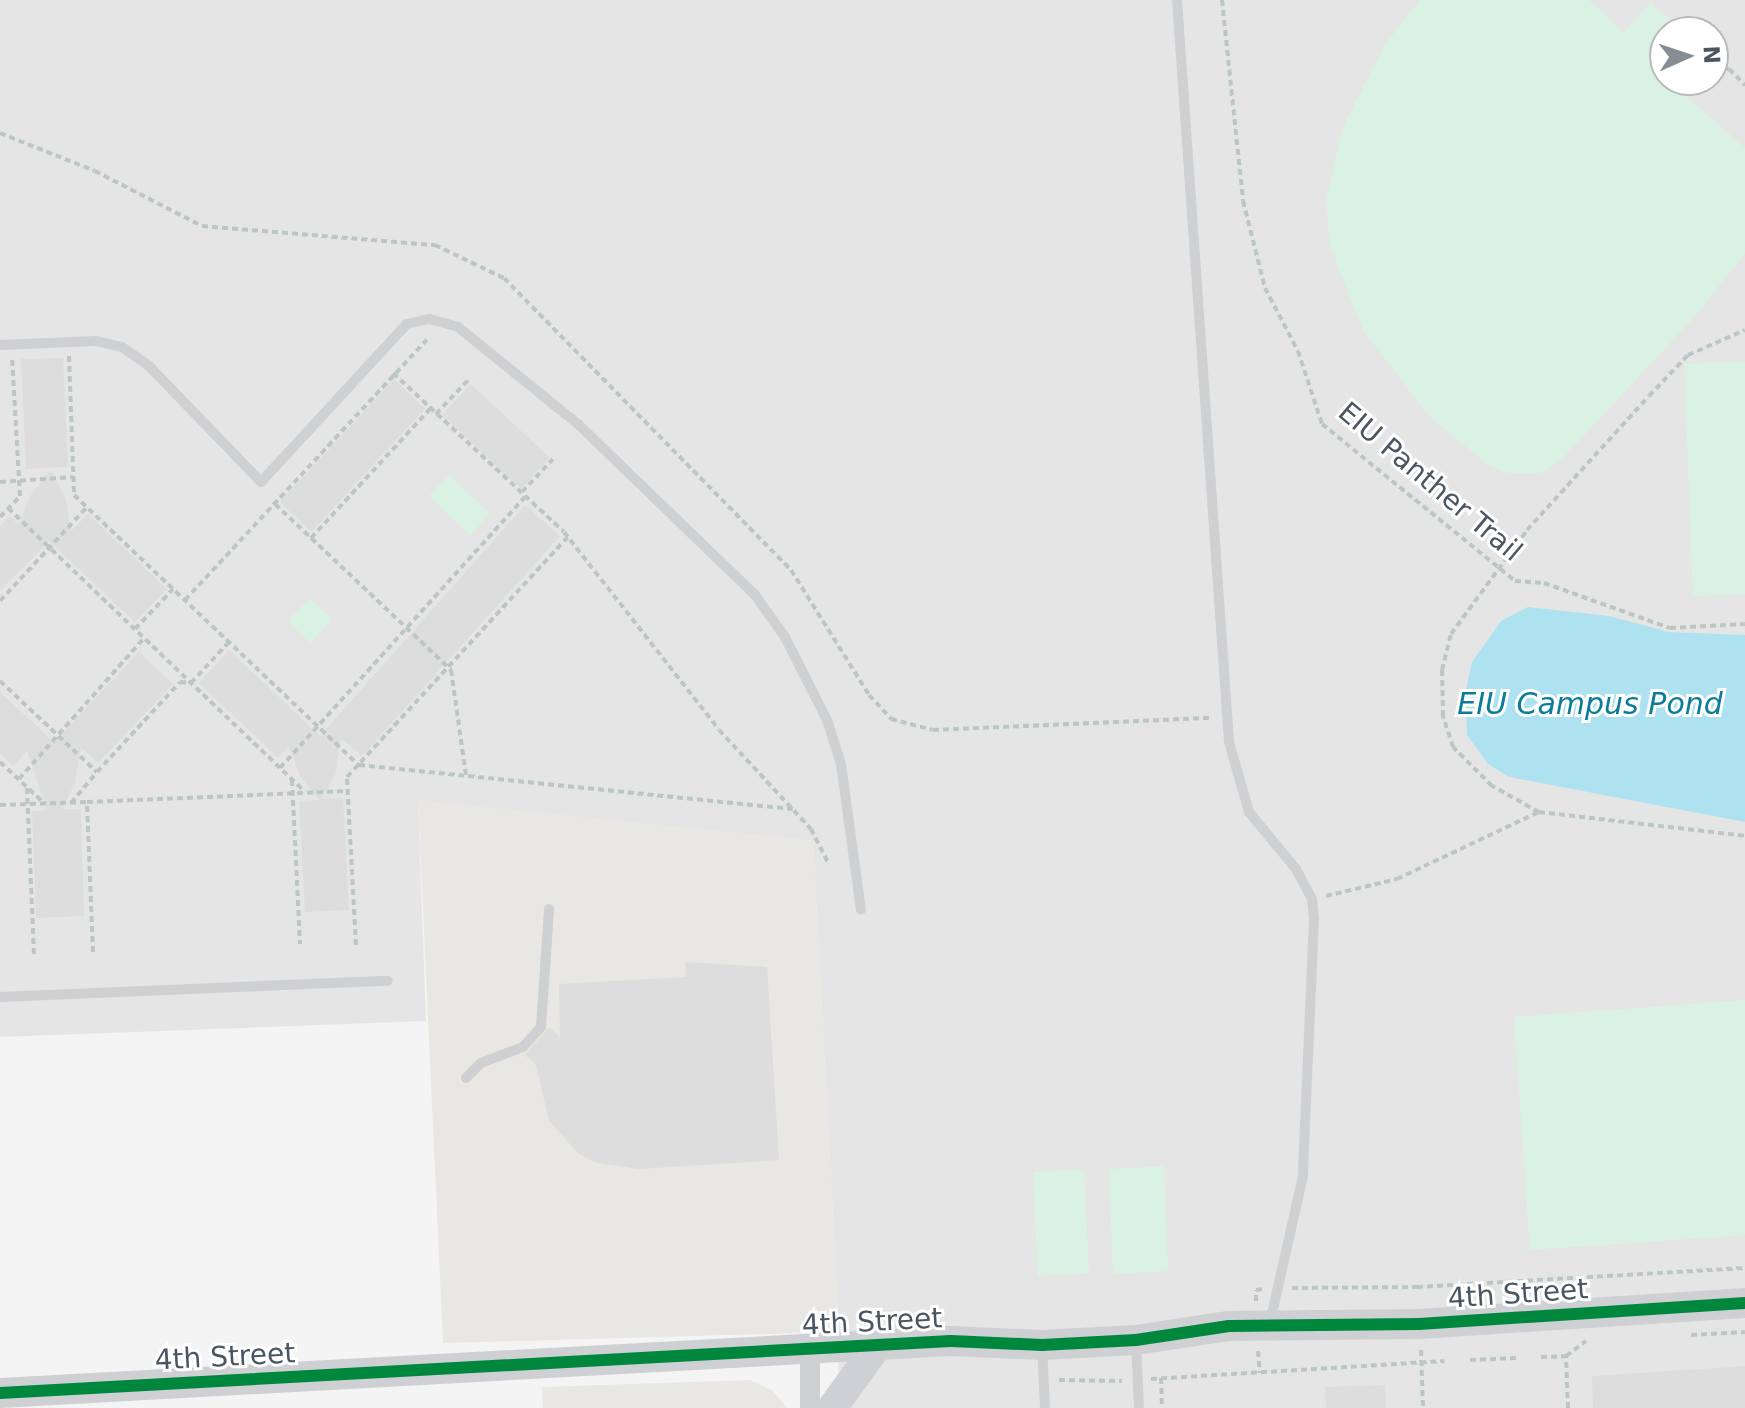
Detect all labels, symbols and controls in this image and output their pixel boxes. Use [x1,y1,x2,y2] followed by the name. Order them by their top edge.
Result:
[1649,16,1729,96] north arrow
[1699,45,1724,65] text: N
[1331,395,1529,569] street label: EIU Panther Trail
[1457,686,1723,722] water label: EIU Campus Pond
[1447,1272,1589,1316] street label: 4th Street
[801,1302,943,1342] street label: 4th Street
[154,1337,296,1377] street label: 4th Street

